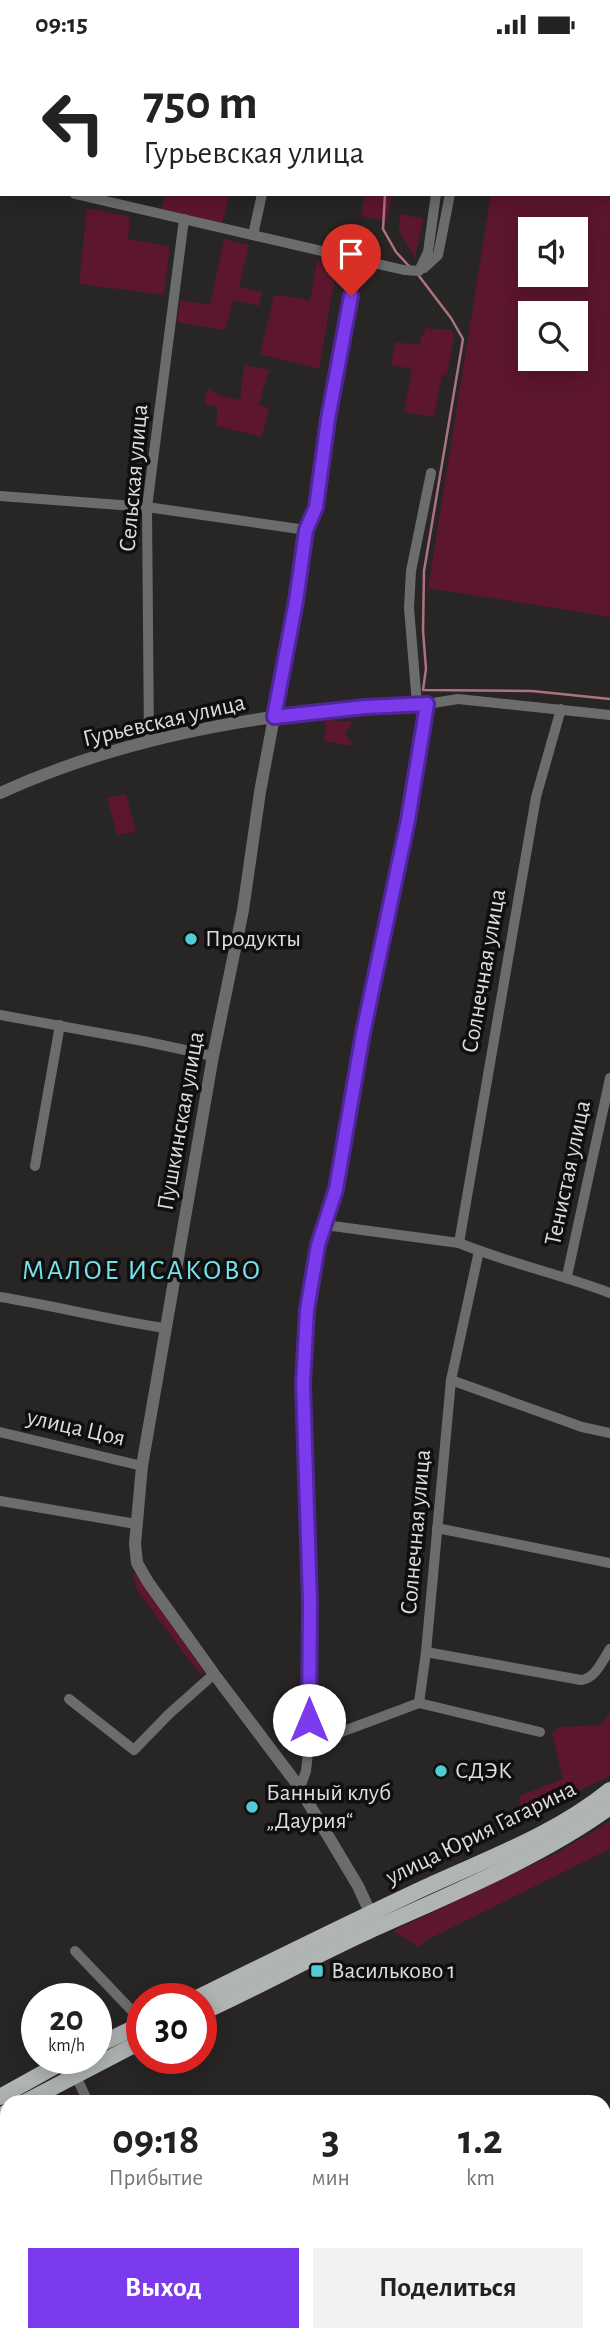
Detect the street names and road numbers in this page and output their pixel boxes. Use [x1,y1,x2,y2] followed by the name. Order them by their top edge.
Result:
[116,403,152,553] street label: Сельская улица
[80,691,248,751] street label: Гурьевская улица
[458,887,510,1055] street label: Солнечная улица
[153,1030,209,1212] street label: Пушкинская улица
[541,1098,595,1248] street label: Тенистая улица
[24,1405,127,1451] street label: улица Цоя
[397,1448,435,1616] street label: Солнечная улица
[381,1777,580,1890] street label: улица Юрия Гагарина

